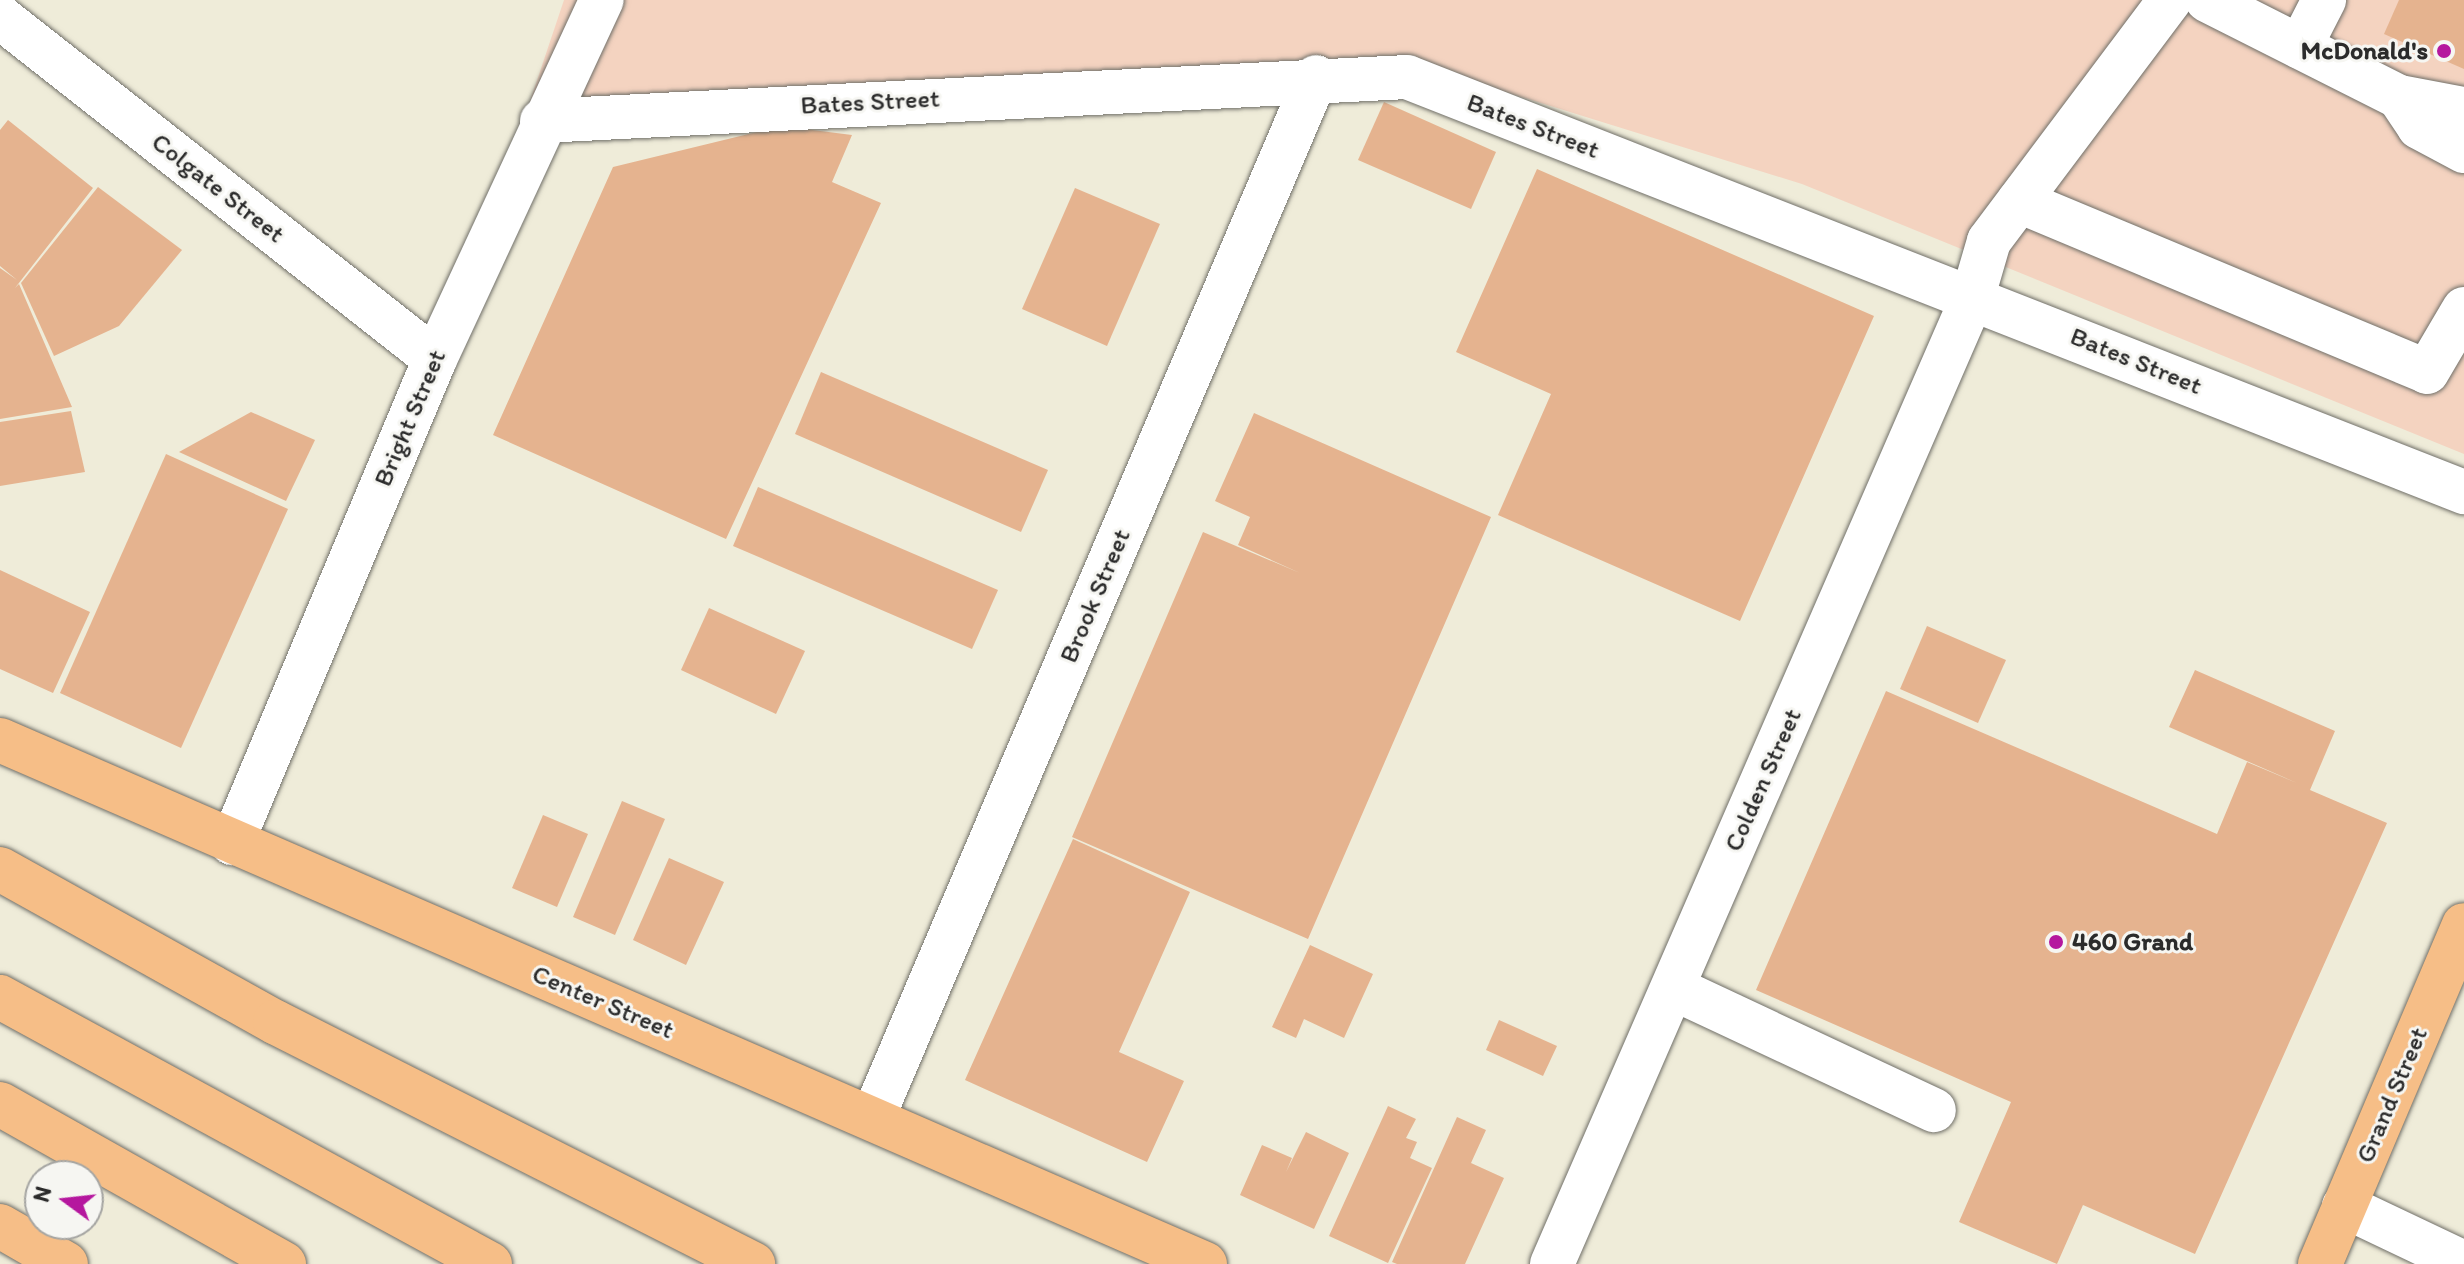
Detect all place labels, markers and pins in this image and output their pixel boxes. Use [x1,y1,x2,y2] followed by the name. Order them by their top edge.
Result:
[2301,35,2428,67] place label: McDonald's
[2435,42,2453,60] marker: McDonald's
[2072,926,2193,958] place label: 460 Grand
[2047,933,2065,951] marker: 460 Grand

